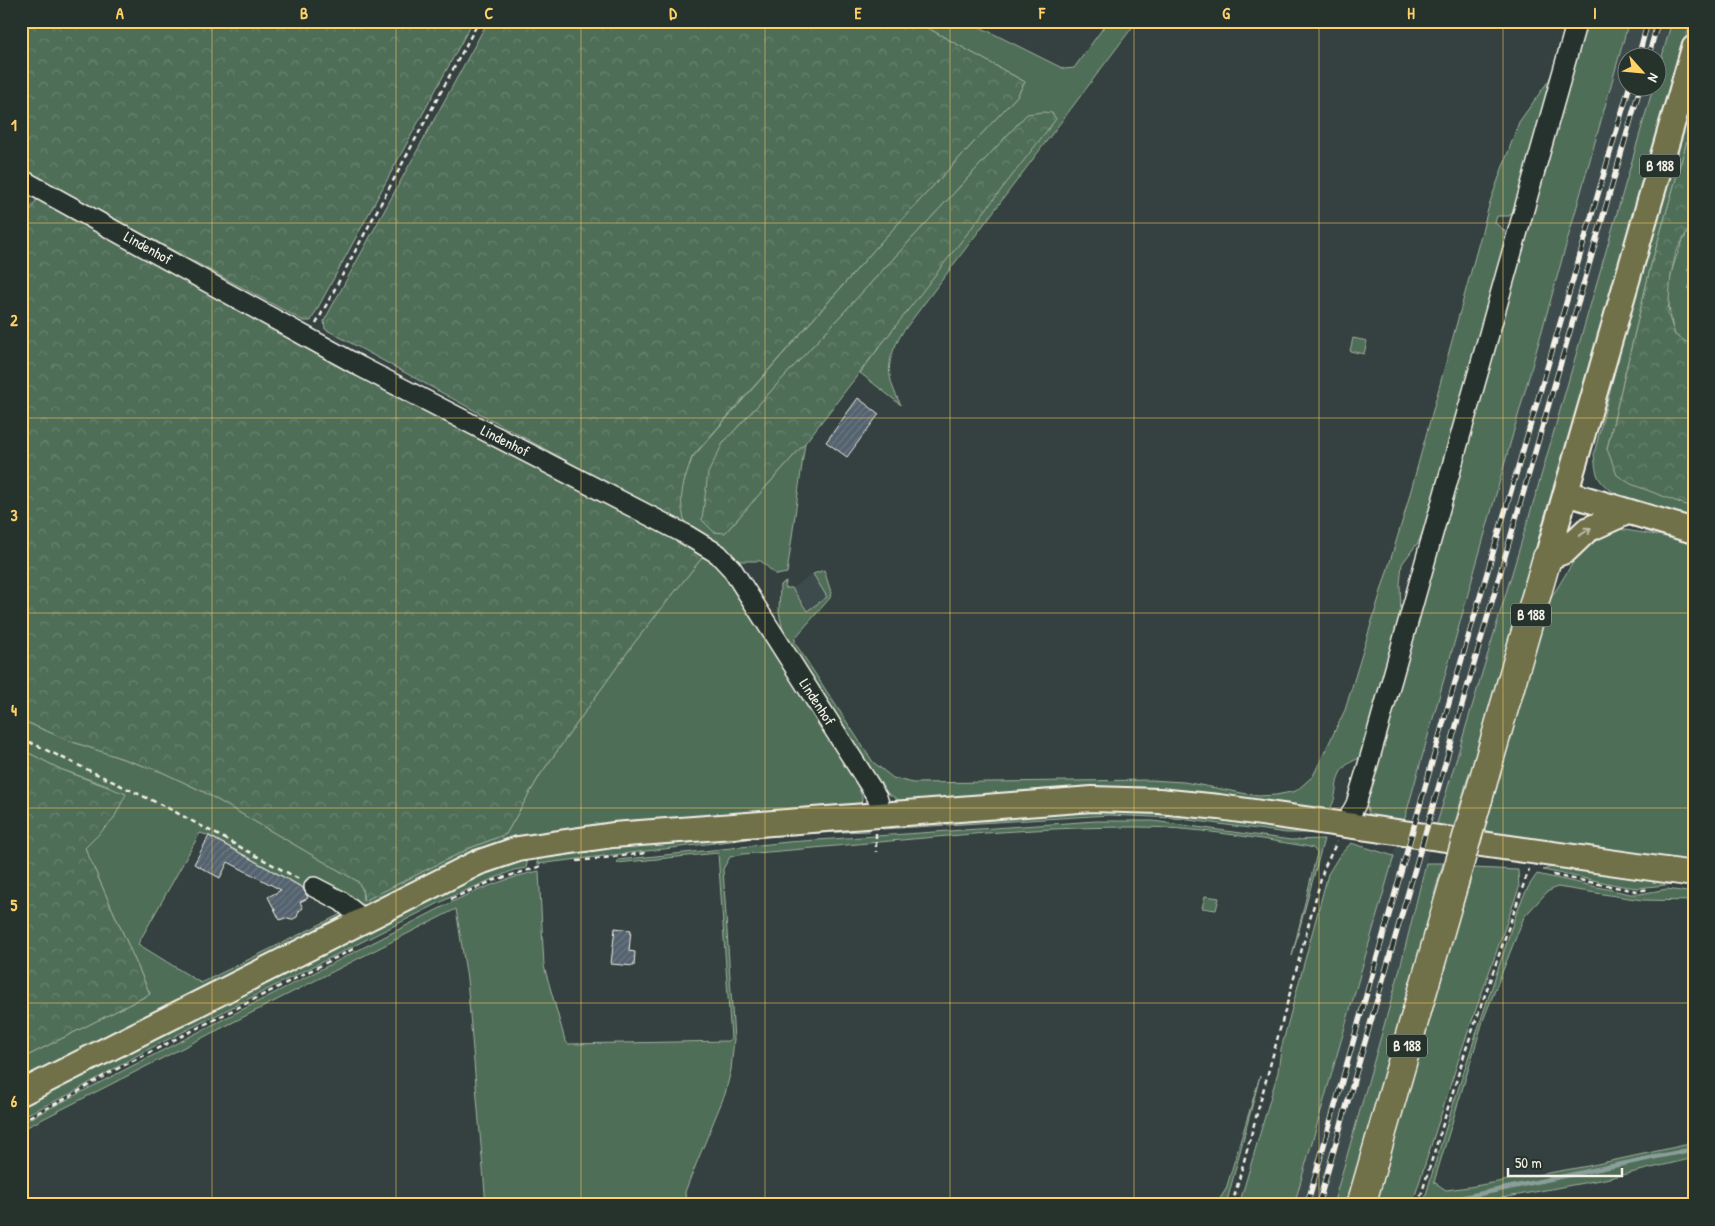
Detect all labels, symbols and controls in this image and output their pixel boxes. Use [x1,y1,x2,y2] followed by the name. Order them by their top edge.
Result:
[116,2,124,24] text: A
[300,2,308,24] text: B
[485,2,494,24] text: C
[669,2,677,24] text: D
[854,2,862,24] text: E
[1038,2,1046,24] text: F
[1222,2,1230,24] text: G
[1407,2,1415,24] text: H
[1593,2,1597,24] text: I
[1618,48,1668,98] north arrow
[1644,70,1664,86] text: N
[11,114,17,136] text: 1
[1640,154,1680,178] road number: B 188
[120,226,177,270] street label: Lindenhof
[10,309,18,331] text: 2
[477,419,534,462] street label: Lindenhof
[10,504,18,526] text: 3
[1578,527,1592,537] one-way arrow
[1511,604,1551,626] road number: B 188
[794,674,841,730] street label: Lindenhof
[11,699,17,721] text: 4
[11,894,18,916] text: 5
[1387,1034,1427,1058] road number: B 188
[11,1090,18,1112] text: 6
[1508,1146,1621,1178] scale bar
[1515,1152,1542,1173] text: 50 m

